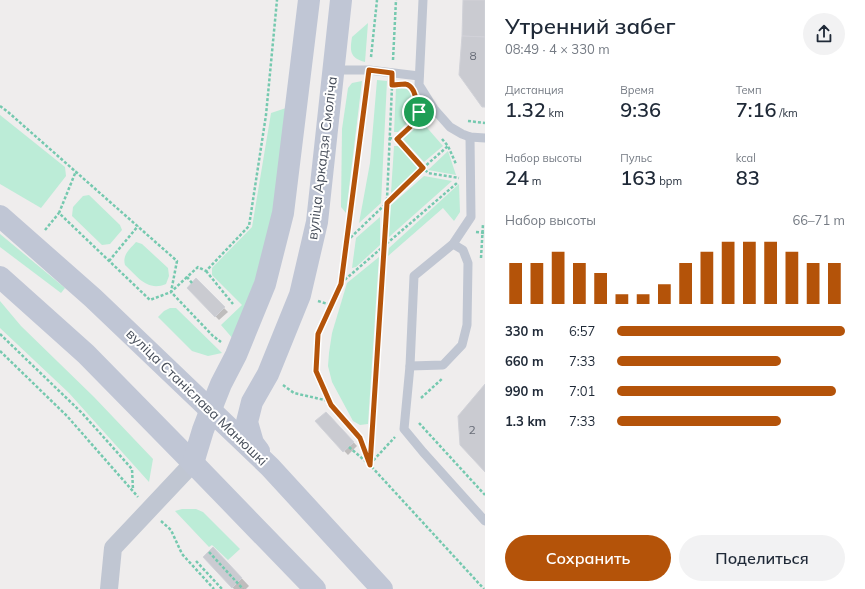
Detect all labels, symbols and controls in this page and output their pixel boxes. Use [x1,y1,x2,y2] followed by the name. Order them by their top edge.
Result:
[505,12,675,40] text: Утренний забег
[803,13,845,55] button: share
[505,41,610,57] text: 08:49 · 4 × 330 m
[469,48,477,63] house number: 8
[303,75,341,241] street label: вуліца Аркадзя Смоліча
[505,83,564,97] text: Дистанция
[620,83,654,97] text: Время
[736,83,762,97] text: Темп
[402,95,436,129] pin
[505,97,546,122] text: 1.32
[620,97,661,122] text: 9:36
[736,97,776,122] text: 7:16
[408,101,430,123] icon: arrive
[546,106,564,120] text: km
[776,106,798,120] text: /km
[505,151,582,165] text: Набор высоты
[620,151,652,165] text: Пульс
[736,151,756,165] text: kcal
[505,165,529,190] text: 24
[620,165,656,190] text: 163
[736,165,760,190] text: 83
[529,174,542,188] text: m
[656,174,682,188] text: bpm
[505,212,596,228] text: Набор высоты
[792,212,845,228] text: 66–71 m
[505,323,544,339] text: 330 m
[569,323,595,339] text: 6:57
[122,325,272,469] street label: вуліца Станіслава Манюшкі
[505,353,544,369] text: 660 m
[569,353,595,369] text: 7:33
[505,383,544,399] text: 990 m
[569,383,595,399] text: 7:01
[505,413,546,429] text: 1.3 km
[569,413,595,429] text: 7:33
[468,422,476,437] house number: 2
[505,535,671,581] button: Сохранить
[679,535,845,581] button: Поделиться

